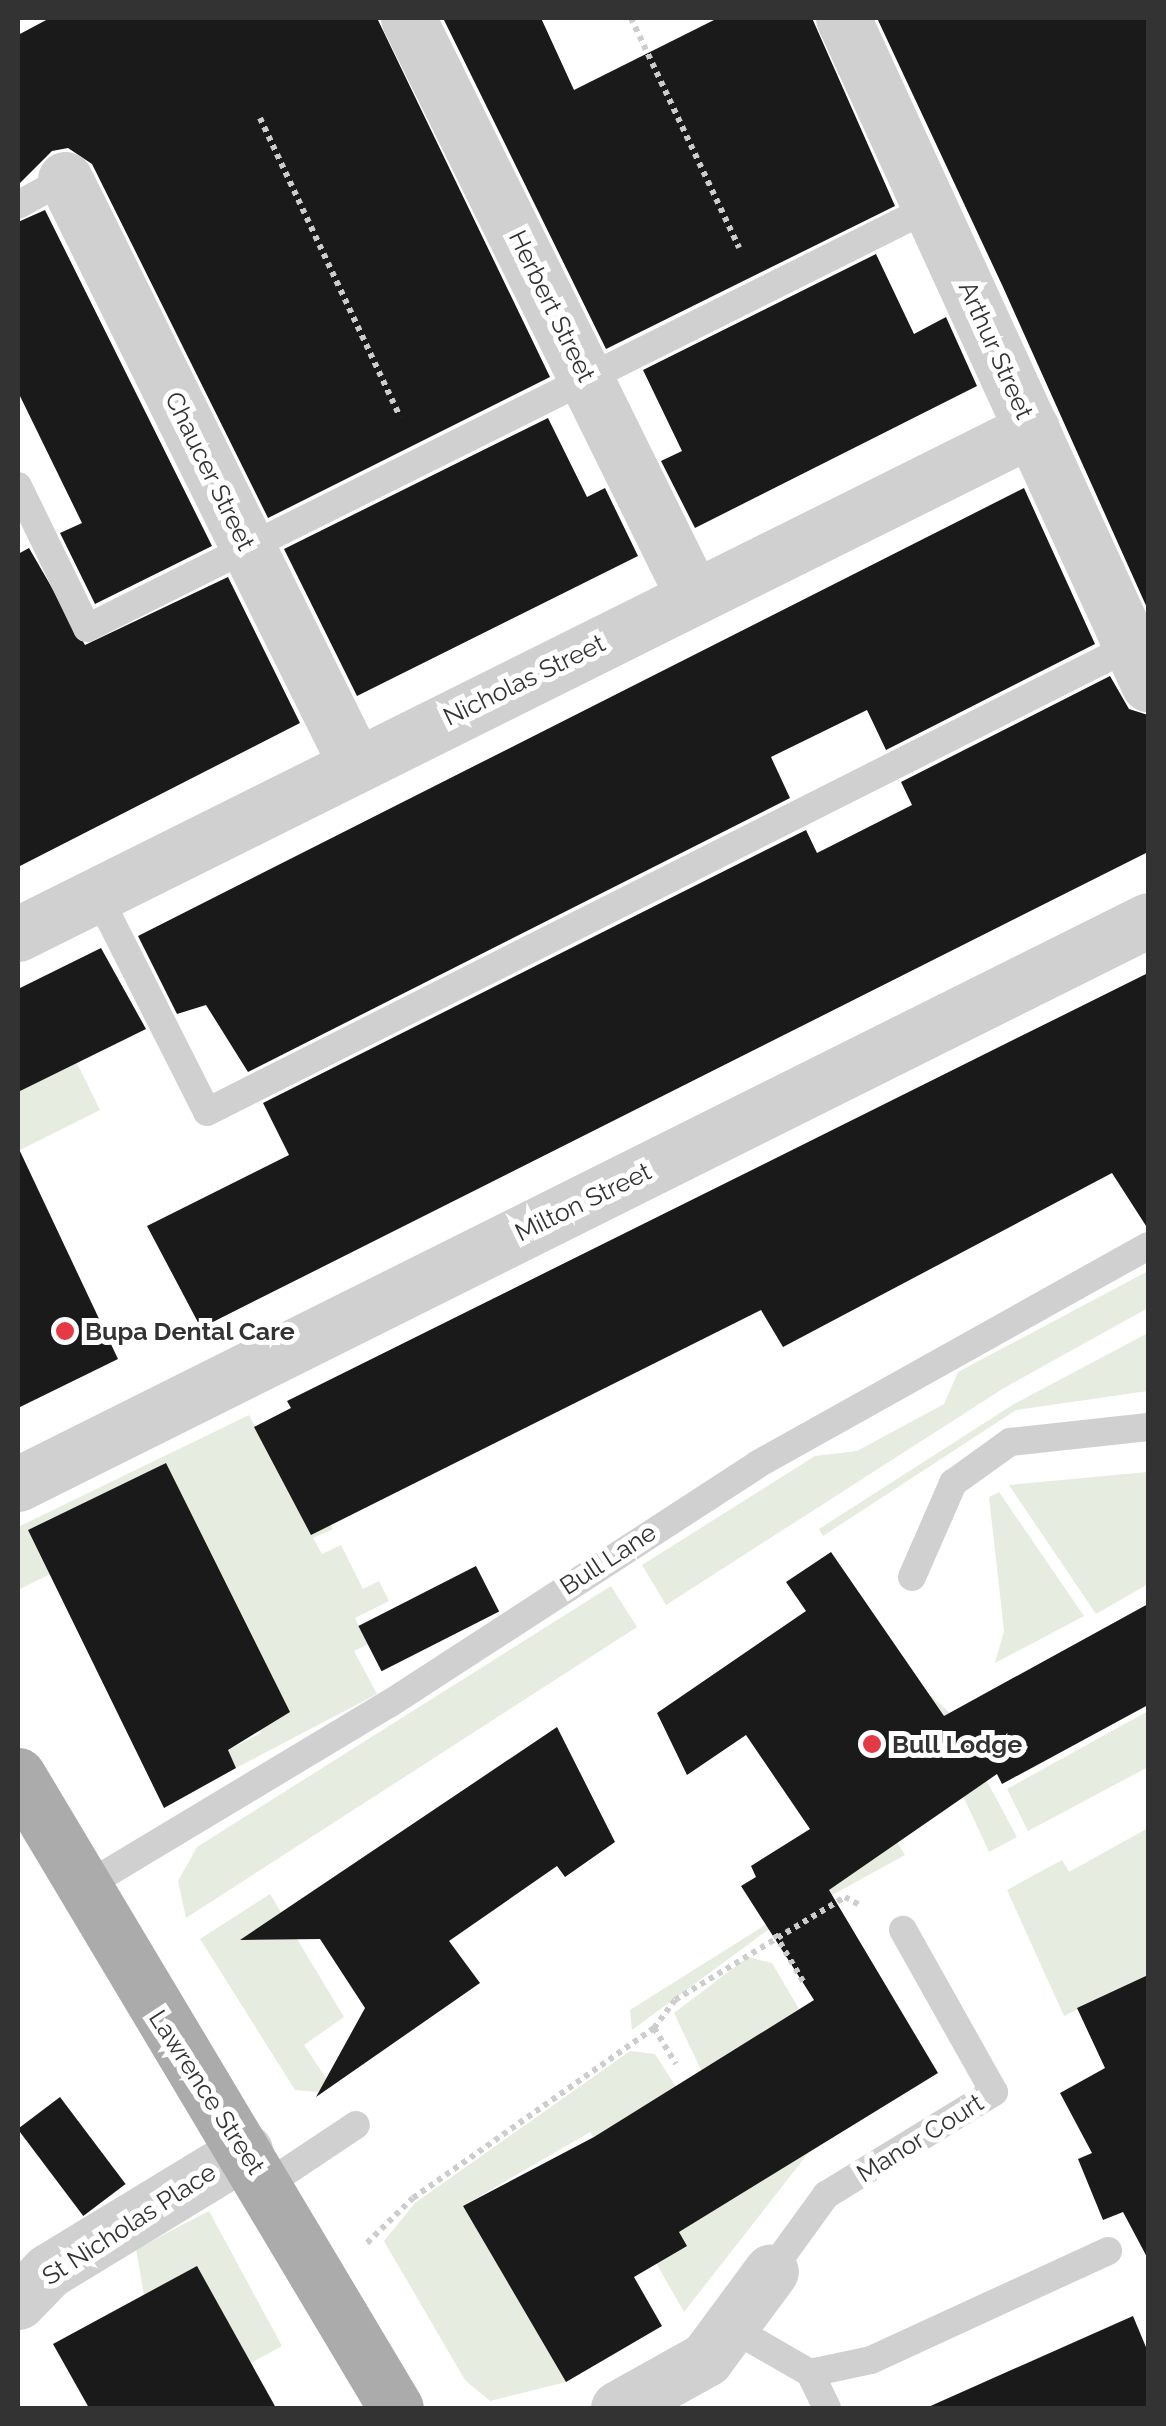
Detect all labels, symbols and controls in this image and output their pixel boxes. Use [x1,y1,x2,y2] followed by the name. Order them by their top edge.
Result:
[502,225,602,387] street label: Herbert Street
[952,276,1040,424] street label: Arthur Street
[159,387,261,555] street label: Chaucer Street
[438,628,610,732] street label: Nicholas Street
[510,1156,656,1248] street label: Milton Street
[85,1316,295,1346] place label: Bupa Dental Care
[54,1320,76,1342] marker: Bupa Dental Care
[554,1517,662,1601] street label: Bull Lane
[892,1729,1023,1759] place label: Bull Lodge
[861,1733,883,1755] marker: Bull Lodge
[143,2004,271,2180] street label: Lawrence Street
[851,2087,989,2189] street label: Manor Court
[37,2157,221,2291] street label: St Nicholas Place

